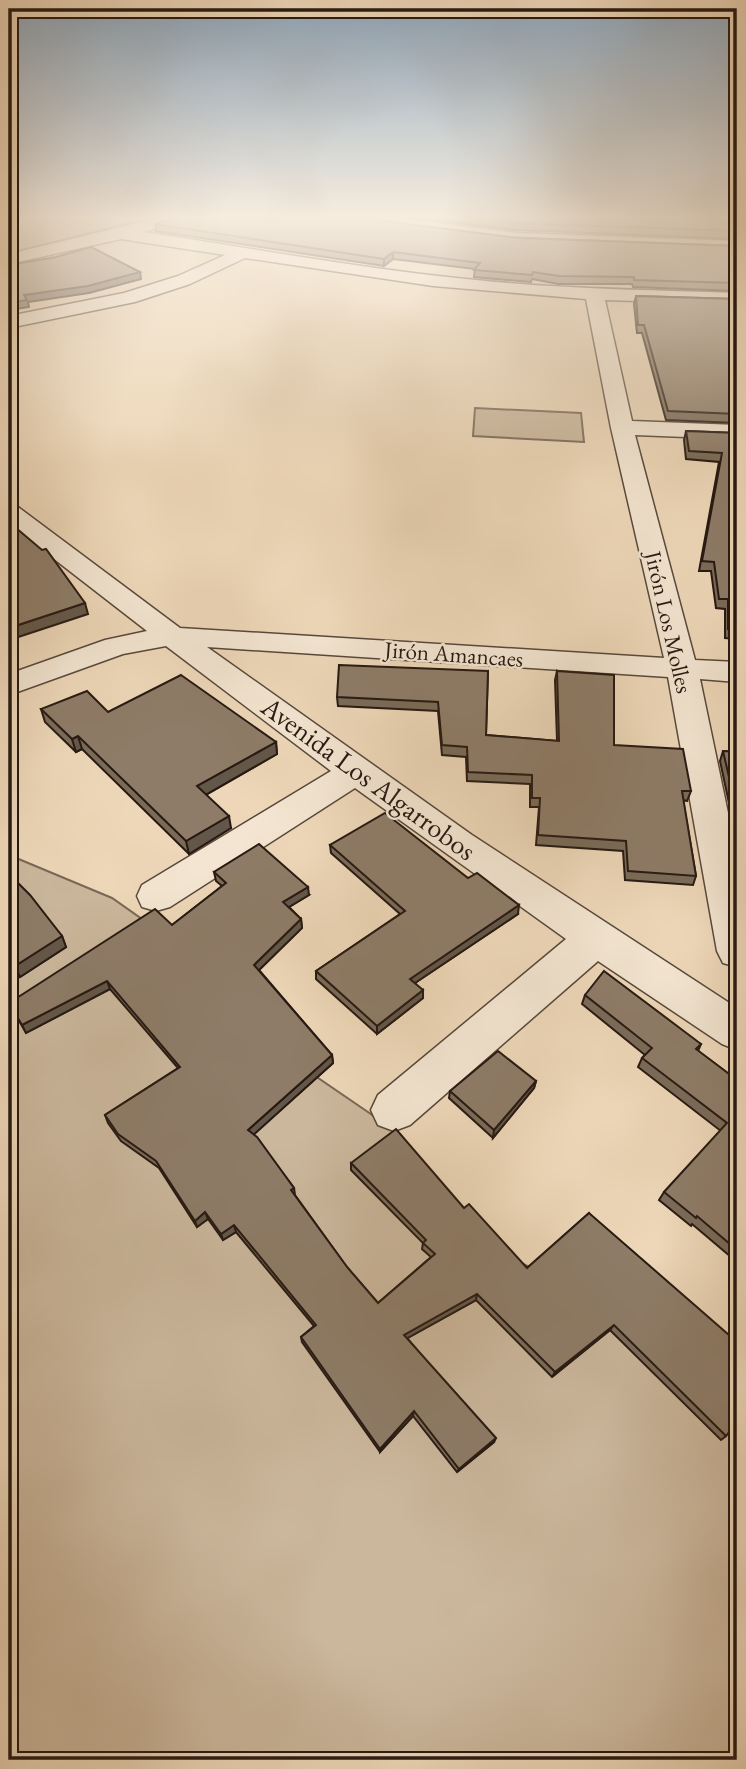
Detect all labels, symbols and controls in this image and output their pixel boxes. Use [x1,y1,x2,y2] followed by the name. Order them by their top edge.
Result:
[638,546,700,696] street label: Jirón Los Molles
[382,634,524,674] street label: Jirón Amancaes
[254,687,483,868] street label: Avenida Los Algarrobos

